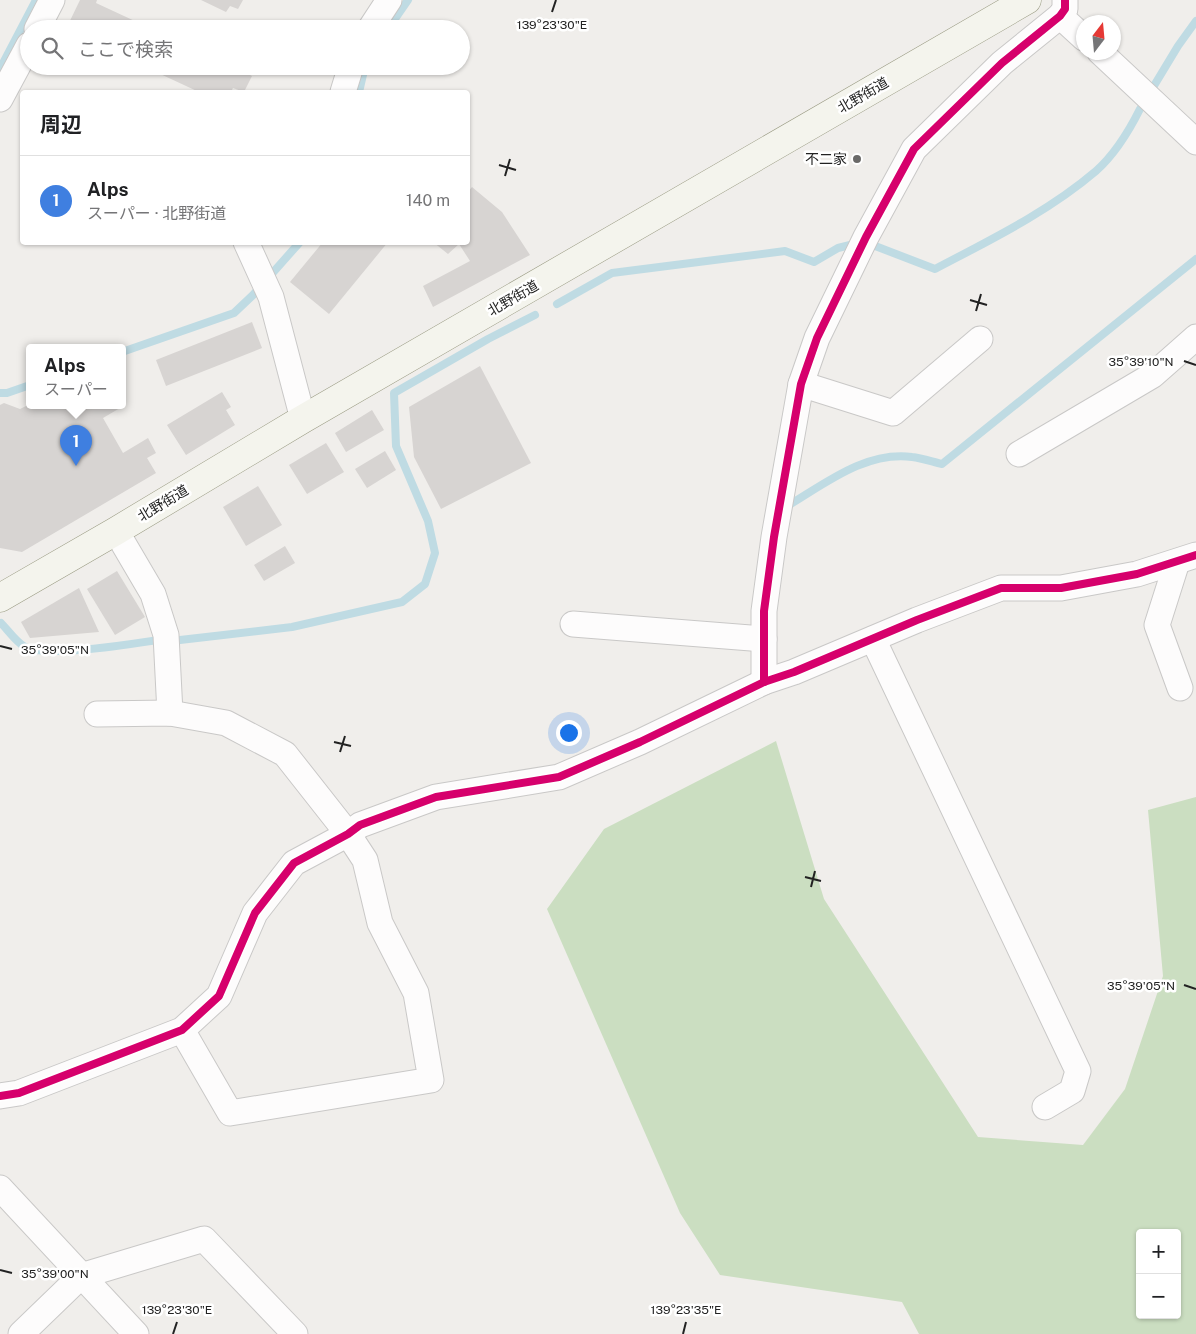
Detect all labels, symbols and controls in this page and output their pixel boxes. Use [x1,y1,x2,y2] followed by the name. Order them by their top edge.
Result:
[1076,15,1121,60] north arrow
[517,18,587,32] text: 139°23'30"E
[20,20,470,75] search box
[38,34,66,62] icon: search
[78,38,173,60] text: ここで検索
[835,74,891,116] street label: 北野街道
[40,112,82,137] text: 周辺
[805,151,847,167] place label: 不二家
[851,153,863,165] marker: 不二家
[87,178,128,200] text: Alps
[53,191,59,210] text: 1
[406,191,450,210] text: 140 m
[87,204,226,223] text: スーパー · 北野街道
[485,277,541,319] street label: 北野街道
[26,344,126,409] popup
[44,354,86,376] text: Alps
[1108,355,1174,369] text: 35°39'10"N
[44,380,108,399] text: スーパー
[60,425,92,466] pin: 1
[135,482,191,524] street label: 北野街道
[21,643,89,657] text: 35°39'05"N
[556,720,582,746] your location
[1107,979,1175,993] text: 35°39'05"N
[1136,1229,1181,1319] map controls
[1136,1229,1181,1274] button: +
[21,1267,89,1281] text: 35°39'00"N
[1136,1274,1181,1319] button: −
[142,1303,212,1317] text: 139°23'30"E
[651,1303,721,1317] text: 139°23'35"E

